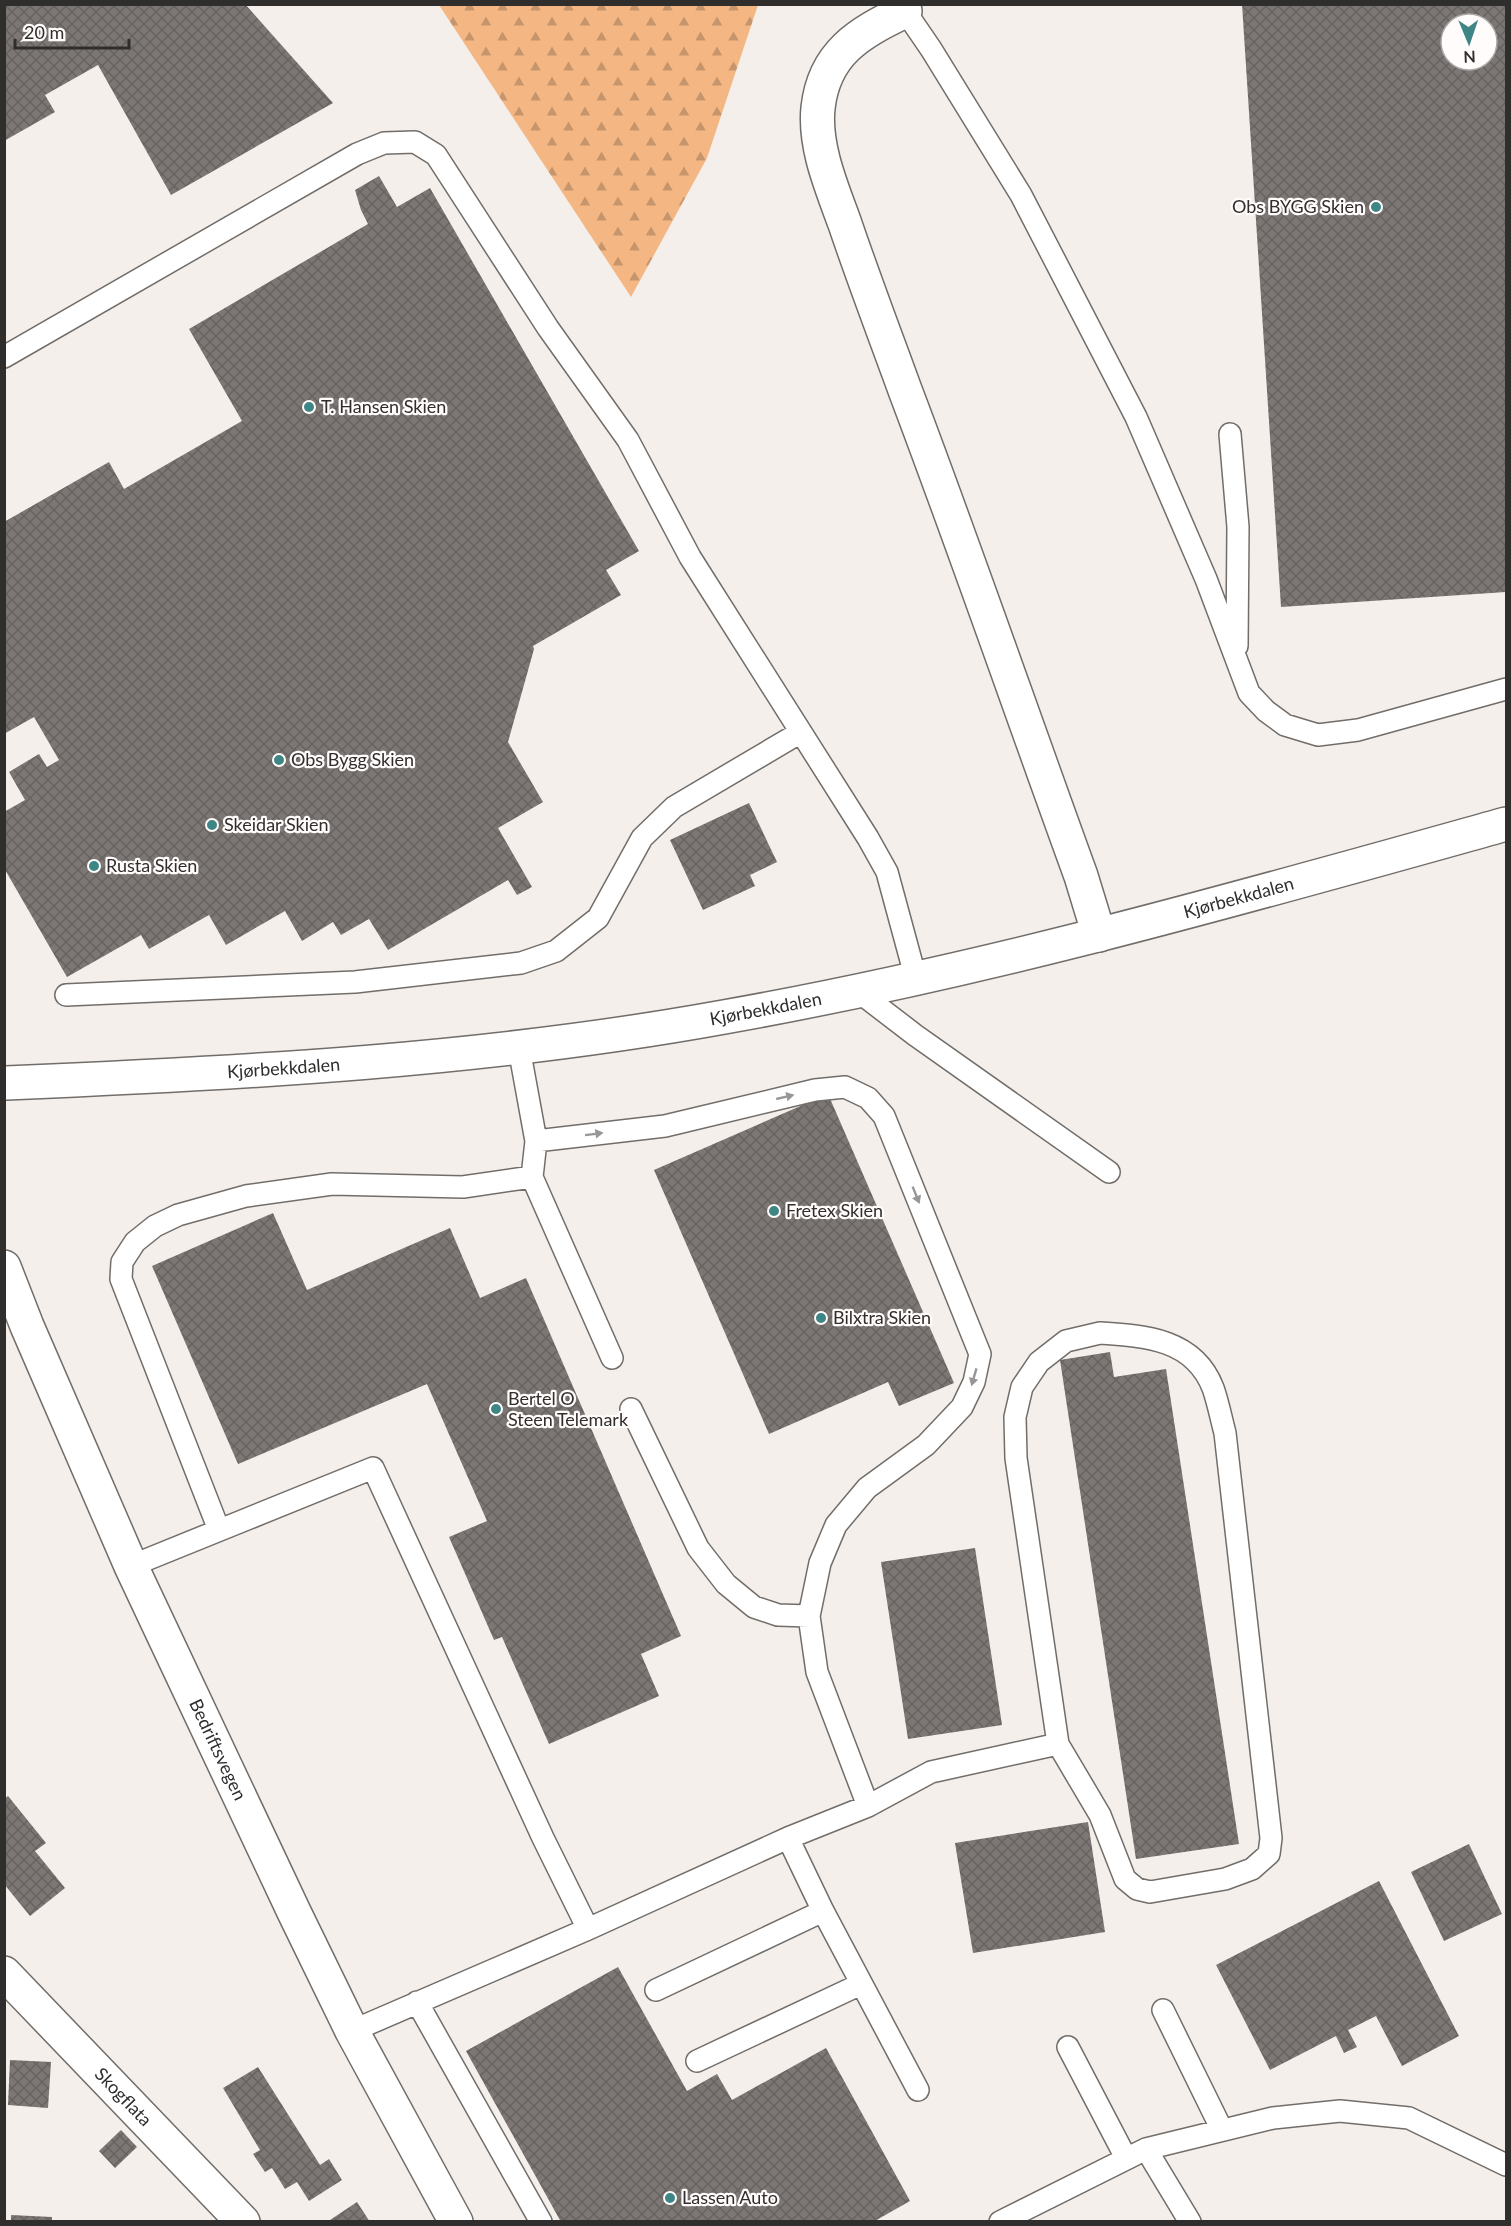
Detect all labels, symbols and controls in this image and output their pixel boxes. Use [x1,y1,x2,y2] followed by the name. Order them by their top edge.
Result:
[15,12,129,50] scale bar
[1439,12,1499,72] north arrow
[24,21,64,43] text: 20 m
[1463,48,1476,67] text: N
[1232,195,1364,217] place label: Obs BYGG Skien
[1369,200,1383,214] marker: Obs BYGG Skien
[321,395,446,417] place label: T. Hansen Skien
[302,400,316,414] marker: T. Hansen Skien
[291,748,414,770] place label: Obs Bygg Skien
[272,753,286,767] marker: Obs Bygg Skien
[224,813,329,835] place label: Skeidar Skien
[205,818,219,832] marker: Skeidar Skien
[106,854,197,876] place label: Rusta Skien
[87,859,101,873] marker: Rusta Skien
[1181,872,1296,922] street label: Kjørbekkdalen
[708,987,823,1029] street label: Kjørbekkdalen
[226,1052,341,1082] street label: Kjørbekkdalen
[776,1092,795,1102] one-way arrow
[585,1129,604,1139] one-way arrow
[912,1186,921,1204] one-way arrow
[786,1199,883,1221] place label: Fretex Skien
[767,1204,781,1218] marker: Fretex Skien
[833,1306,931,1328] place label: Bilxtra Skien
[814,1311,828,1325] marker: Bilxtra Skien
[969,1368,978,1386] one-way arrow
[508,1387,629,1430] place label: Bertel O Steen Telemark
[489,1402,503,1416] marker: Bertel O Steen Telemark
[185,1695,252,1803] street label: Bedriftsvegen
[91,2063,157,2130] street label: Skogflata
[682,2186,778,2208] place label: Lassen Auto
[663,2191,677,2205] marker: Lassen Auto

